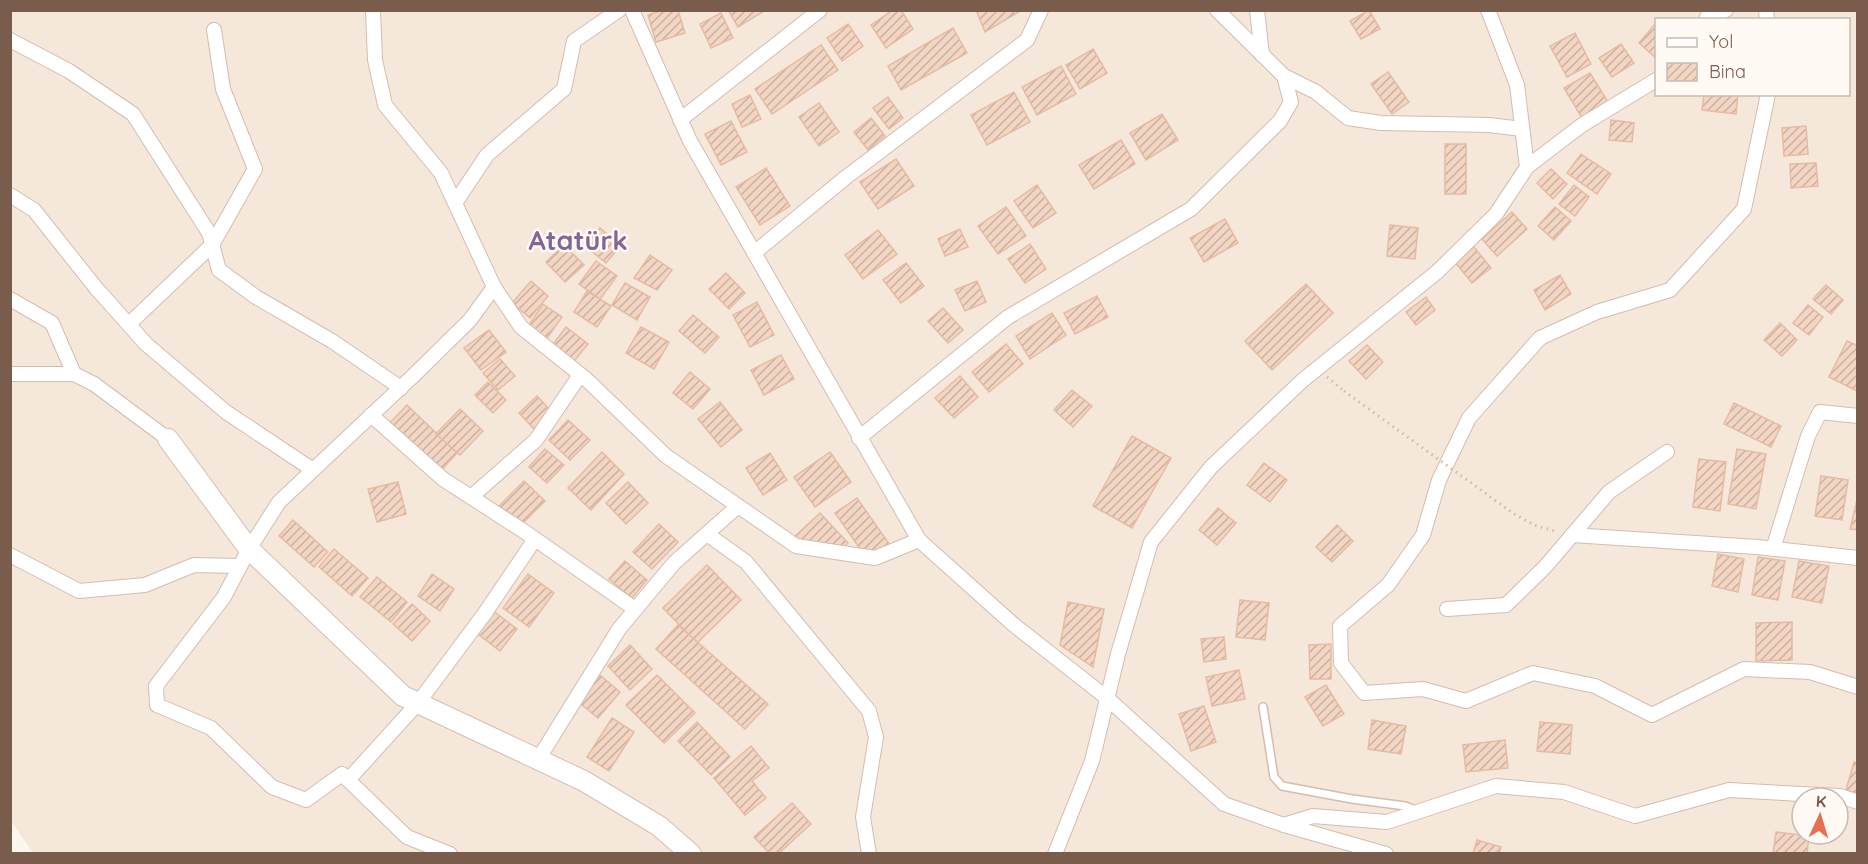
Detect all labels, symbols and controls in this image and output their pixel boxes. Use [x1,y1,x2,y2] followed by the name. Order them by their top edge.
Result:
[1655,18,1850,96] legend
[1709,30,1733,53] text: Yol
[1709,60,1746,83] text: Bina
[528,223,628,257] district label: Atatürk
[1790,786,1850,846] north arrow
[1815,791,1827,811] text: K

